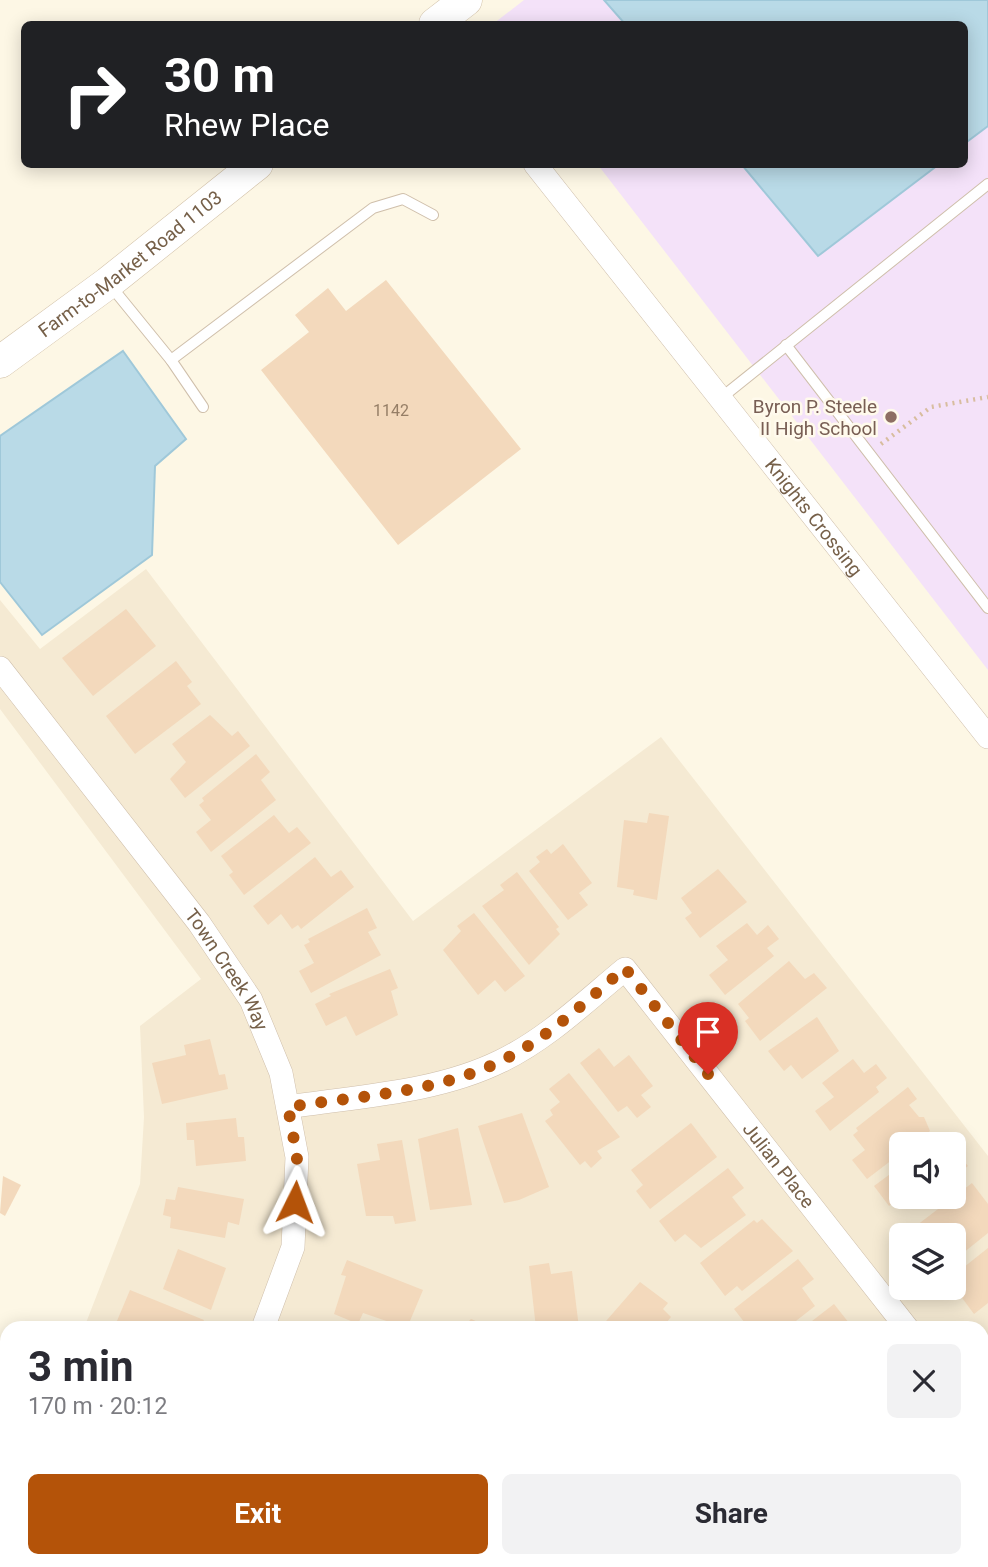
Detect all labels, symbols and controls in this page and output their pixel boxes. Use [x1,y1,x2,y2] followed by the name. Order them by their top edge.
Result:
[164,47,275,104] text: 30 m
[49,49,140,140] icon: right
[164,106,329,144] text: Rhew Place
[34,185,226,342] street label: Farm-to-Market Road 1103
[753,395,877,440] place label: Byron P. Steele II High School
[373,401,409,420] house number: 1142
[883,409,899,425] marker: Byron P. Steele II High School
[761,454,868,580] street label: Knights Crossing
[181,904,274,1033] street label: Town Creek Way
[678,1002,738,1074] pin
[689,1013,727,1051] icon: arrive
[738,1118,820,1213] street label: Julian Place
[889,1132,966,1300] map controls
[889,1132,966,1209] button: sound
[258,1165,332,1239] position arrow
[889,1223,966,1300] button: layers
[28,1342,134,1391] text: 3 min
[887,1344,961,1418] button: close
[28,1393,167,1420] text: 170 m · 20:12
[28,1474,488,1554] button: Exit
[502,1474,961,1554] button: Share

